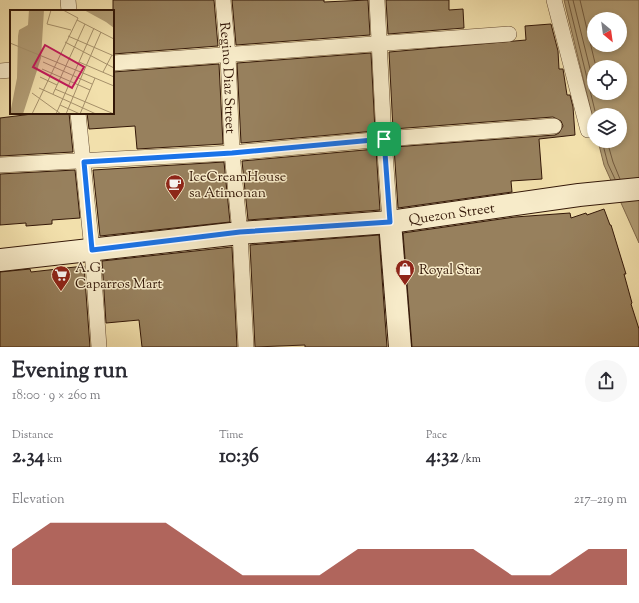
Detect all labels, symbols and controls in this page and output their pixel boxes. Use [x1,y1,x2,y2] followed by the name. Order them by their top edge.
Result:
[10,10,114,114] inset map
[587,12,627,52] north arrow
[587,12,627,148] map controls
[213,21,239,134] street label: Regino Diaz Street
[587,60,627,100] button: locate
[587,108,627,148] button: layers
[367,122,401,156] pin
[373,128,395,150] icon: arrive
[189,168,286,204] place label: IceCreamHouse sa Atimonan
[164,173,186,201] cafe icon: IceCreamHouse sa Atimonan
[407,199,496,231] street label: Quezon Street
[394,258,416,286] shop icon: Royal Star
[75,259,162,295] place label: A.G. Caparros Mart
[419,261,482,281] place label: Royal Star
[50,264,72,292] supermarket icon: A.G. Caparros Mart
[12,356,128,388] text: Evening run
[585,360,627,402] button: share
[12,387,100,405] text: 18:00 · 9 × 260 m
[12,427,53,443] text: Distance
[219,427,243,443] text: Time
[426,427,447,443] text: Pace
[12,443,45,472] text: 2.34
[219,443,259,472] text: 10:36
[426,443,459,472] text: 4:32
[45,451,62,467] text: km
[459,451,481,467] text: /km
[12,491,65,509] text: Elevation
[574,491,627,509] text: 217–219 m

